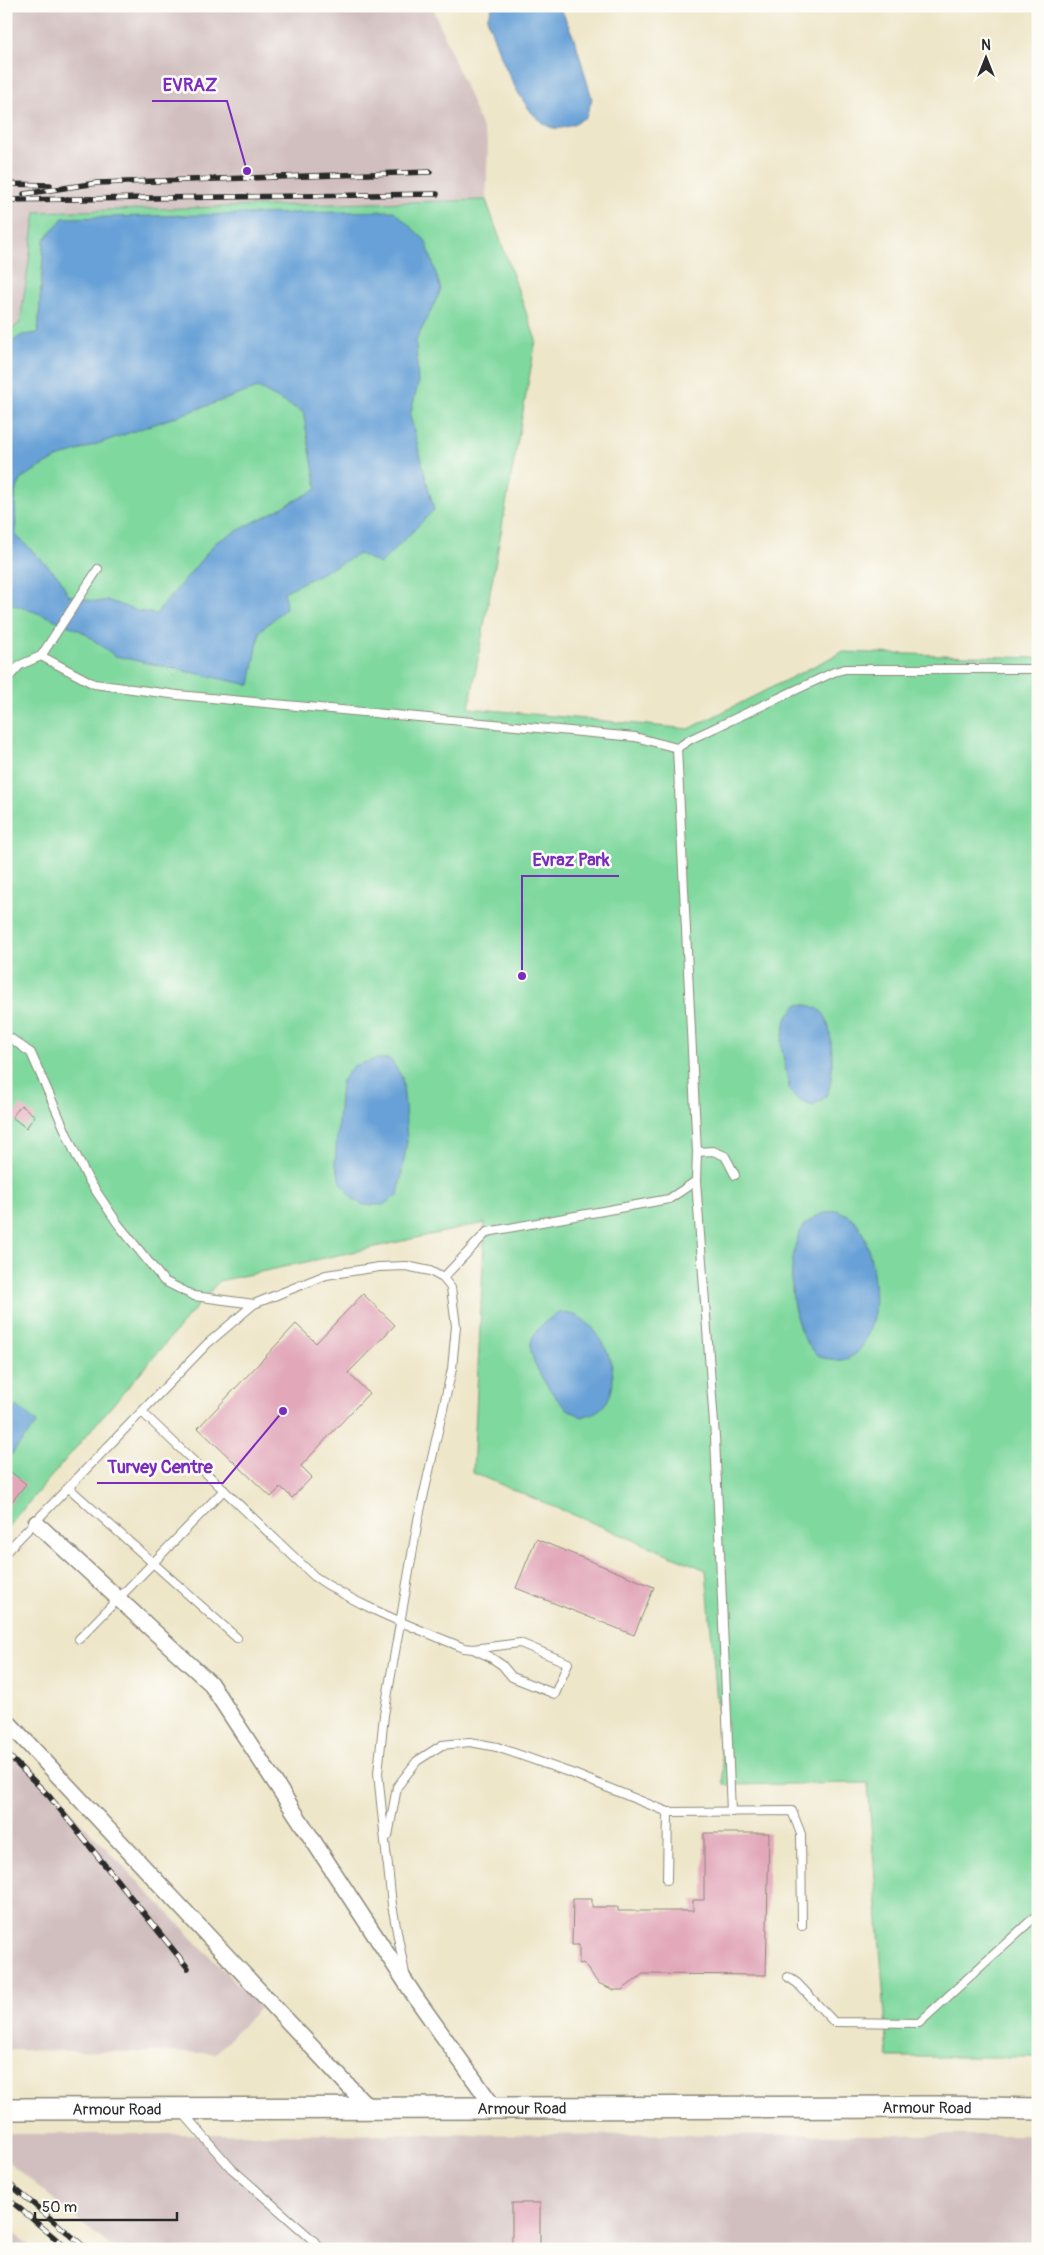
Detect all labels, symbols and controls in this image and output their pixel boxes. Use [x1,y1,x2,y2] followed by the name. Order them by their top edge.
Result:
[962,32,1012,82] north arrow
[981,37,991,54] text: N
[152,68,227,101] callout: EVRAZ
[163,74,218,97] text: EVRAZ
[522,843,619,876] callout: Evraz Park
[532,849,610,872] text: Evraz Park
[97,1450,223,1483] callout: Turvey Centre
[106,1456,214,1479] text: Turvey Centre
[882,2098,972,2119] street label: Armour Road
[477,2099,567,2119] street label: Armour Road
[72,2100,162,2120] street label: Armour Road
[35,2190,178,2222] scale bar
[42,2198,77,2217] text: 50 m

